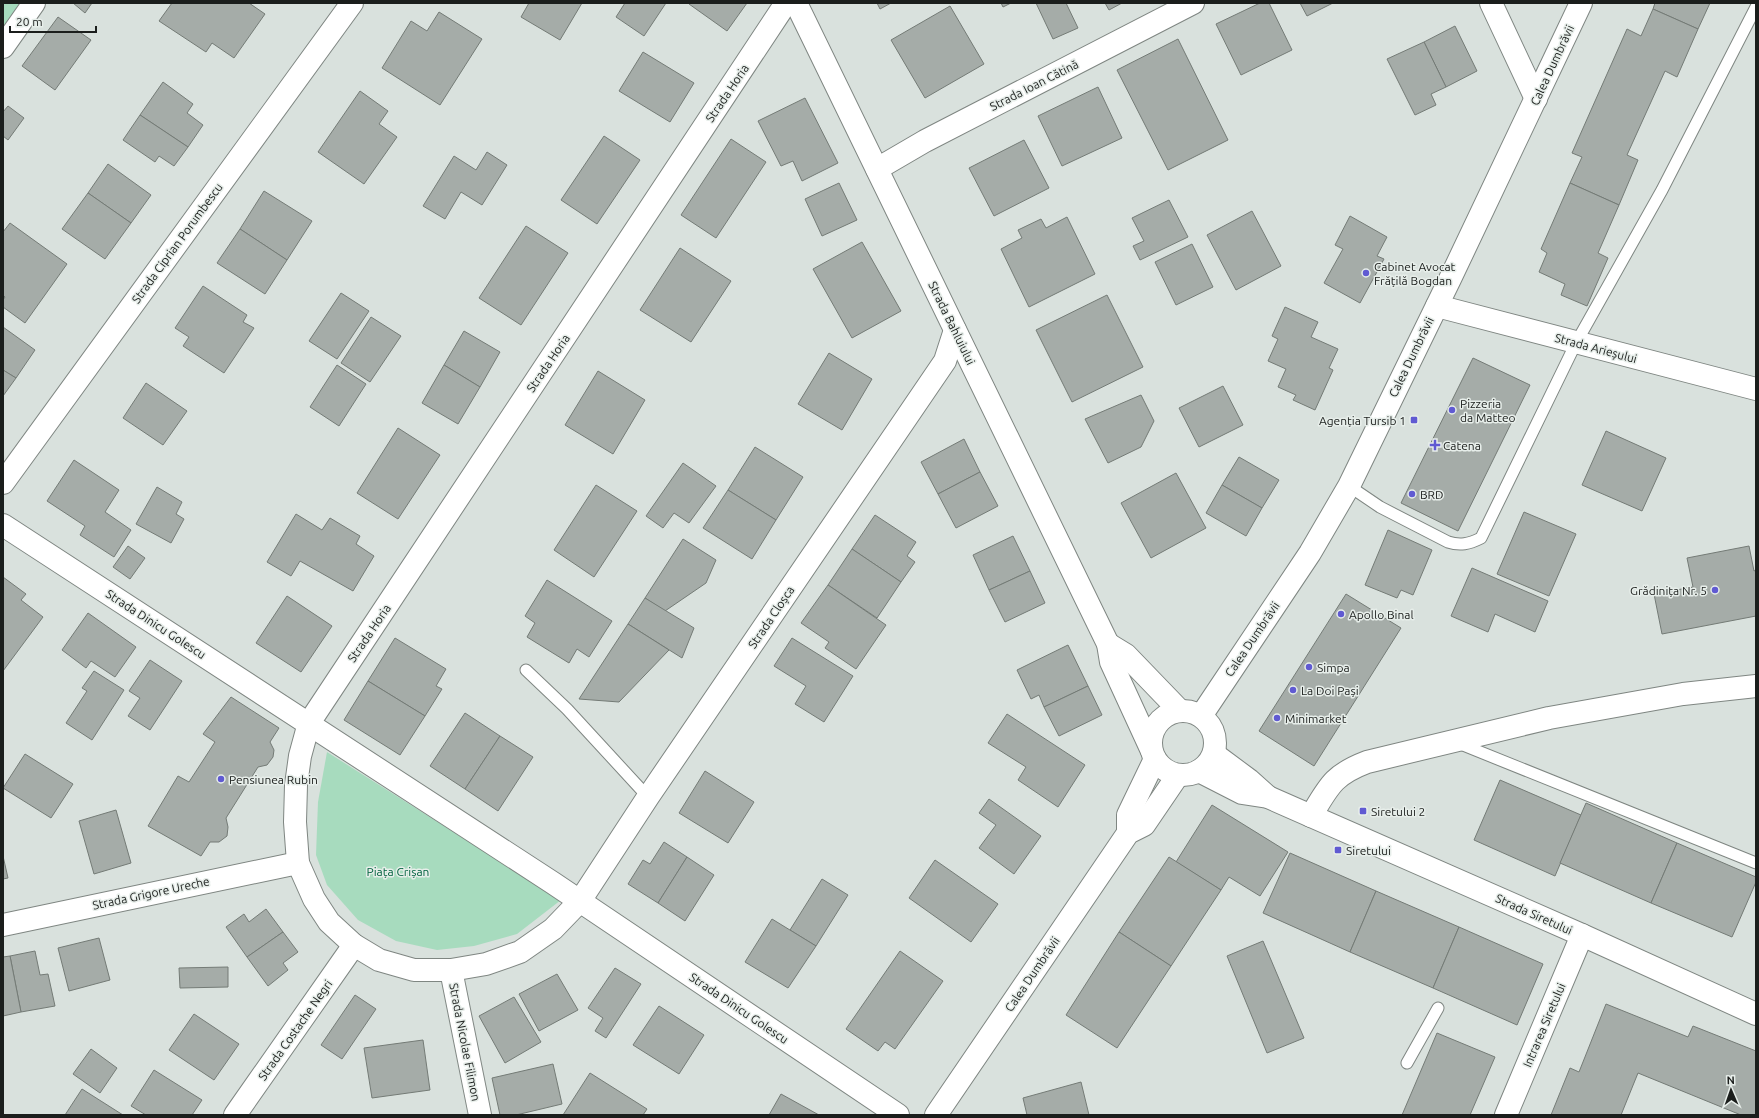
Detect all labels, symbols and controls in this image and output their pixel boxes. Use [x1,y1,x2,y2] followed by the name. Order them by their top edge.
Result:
[10,8,96,34] scale bar
[16,15,43,28] text: 20 m
[1528,23,1576,107] street label: Calea Dumbrăvii
[988,57,1080,113] street label: Strada Ioan Cătină
[703,62,751,124] street label: Strada Horia
[129,180,225,306] street label: Strada Ciprian Porumbescu
[1374,260,1456,287] place label: Cabinet Avocat Frățilă Bogdan
[1361,268,1371,278] marker: Cabinet Avocat Frățilă Bogdan
[926,279,978,367] street label: Strada Bahluiului
[1386,315,1436,399] street label: Calea Dumbrăvii
[1553,331,1639,365] street label: Strada Arieșului
[524,332,572,394] street label: Strada Horia
[1460,397,1516,424] place label: Pizzeria da Matteo
[1447,405,1457,415] marker: Pizzeria da Matteo
[1319,414,1406,427] place label: Agenția Tursib 1
[1409,415,1419,425] marker: Agenția Tursib 1
[1443,439,1481,452] place label: Catena
[1430,440,1440,450] marker: Catena
[1420,488,1444,501] place label: BRD
[1407,489,1417,499] marker: BRD
[745,583,797,651] street label: Strada Cloșca
[1630,584,1707,597] place label: Grădinița Nr. 5
[1710,585,1720,595] marker: Grădinița Nr. 5
[104,587,208,661] street label: Strada Dinicu Golescu
[1222,599,1282,679] street label: Calea Dumbrăvii
[345,602,393,664] street label: Strada Horia
[1349,608,1414,621] place label: Apollo Binal
[1336,609,1346,619] marker: Apollo Binal
[1317,661,1350,674] place label: Simpa
[1304,662,1314,672] marker: Simpa
[1301,684,1359,697] place label: La Doi Pași
[1288,685,1298,695] marker: La Doi Pași
[1285,712,1347,725] place label: Minimarket
[1272,713,1282,723] marker: Minimarket
[229,773,318,786] place label: Pensiunea Rubin
[216,774,226,784] marker: Pensiunea Rubin
[1371,805,1425,818] place label: Siretului 2
[1358,806,1368,816] marker: Siretului 2
[1346,844,1391,857] place label: Siretului
[1333,845,1343,855] marker: Siretului
[367,865,429,878] park label: Piața Crișan
[91,874,211,912] street label: Strada Grigore Ureche
[1494,891,1574,937] street label: Strada Siretului
[1002,934,1062,1014] street label: Calea Dumbrăvii
[687,970,791,1046] street label: Strada Dinicu Golescu
[255,977,335,1083] street label: Strada Costache Negri
[1520,981,1568,1069] street label: Intrarea Siretului
[447,982,483,1102] street label: Strada Nicolae Filimon
[1711,1070,1751,1110] north arrow
[1726,1074,1735,1086] text: N

